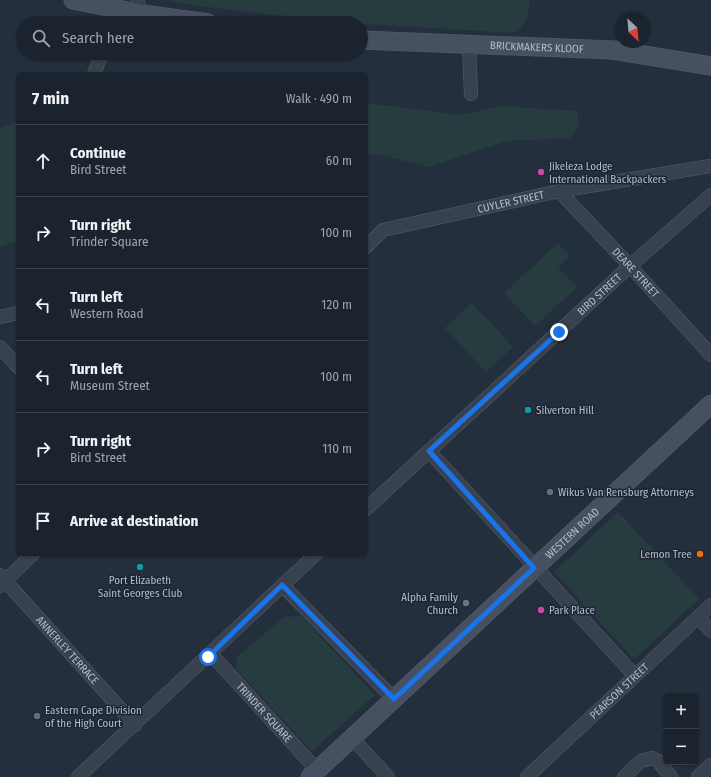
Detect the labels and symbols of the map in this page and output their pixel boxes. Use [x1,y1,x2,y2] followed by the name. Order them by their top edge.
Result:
[615,12,651,48] north arrow
[490,39,584,56] street label: BRICKMAKERS KLOOF
[549,160,667,186] place label: Jikeleza Lodge International Backpackers
[536,167,546,177] marker: Jikeleza Lodge International Backpackers
[476,188,546,216] street label: CUYLER STREET
[609,245,662,301] street label: DEARE STREET
[575,270,625,318] street label: BIRD STREET
[550,323,568,341] route end
[536,404,594,417] place label: Silverton Hill
[523,405,533,415] marker: Silverton Hill
[558,486,694,499] place label: Wikus Van Rensburg Attorneys
[545,487,555,497] marker: Wikus Van Rensburg Attorneys
[543,505,602,562] street label: WESTERN ROAD
[640,548,692,561] place label: Lemon Tree
[695,549,705,559] marker: Lemon Tree
[135,562,145,572] marker: Port Elizabeth Saint Georges Club
[98,574,182,600] place label: Port Elizabeth Saint Georges Club
[401,591,458,617] place label: Alpha Family Church
[461,598,471,608] marker: Alpha Family Church
[549,604,595,617] place label: Park Place
[536,605,546,615] marker: Park Place
[33,614,101,687] street label: ANNERLEY TERRACE
[199,648,217,666] route start
[587,660,652,722] street label: PEARSON STREET
[233,680,295,745] street label: TRINDER SQUARE
[45,704,142,730] place label: Eastern Cape Division of the High Court
[32,711,42,721] marker: Eastern Cape Division of the High Court

